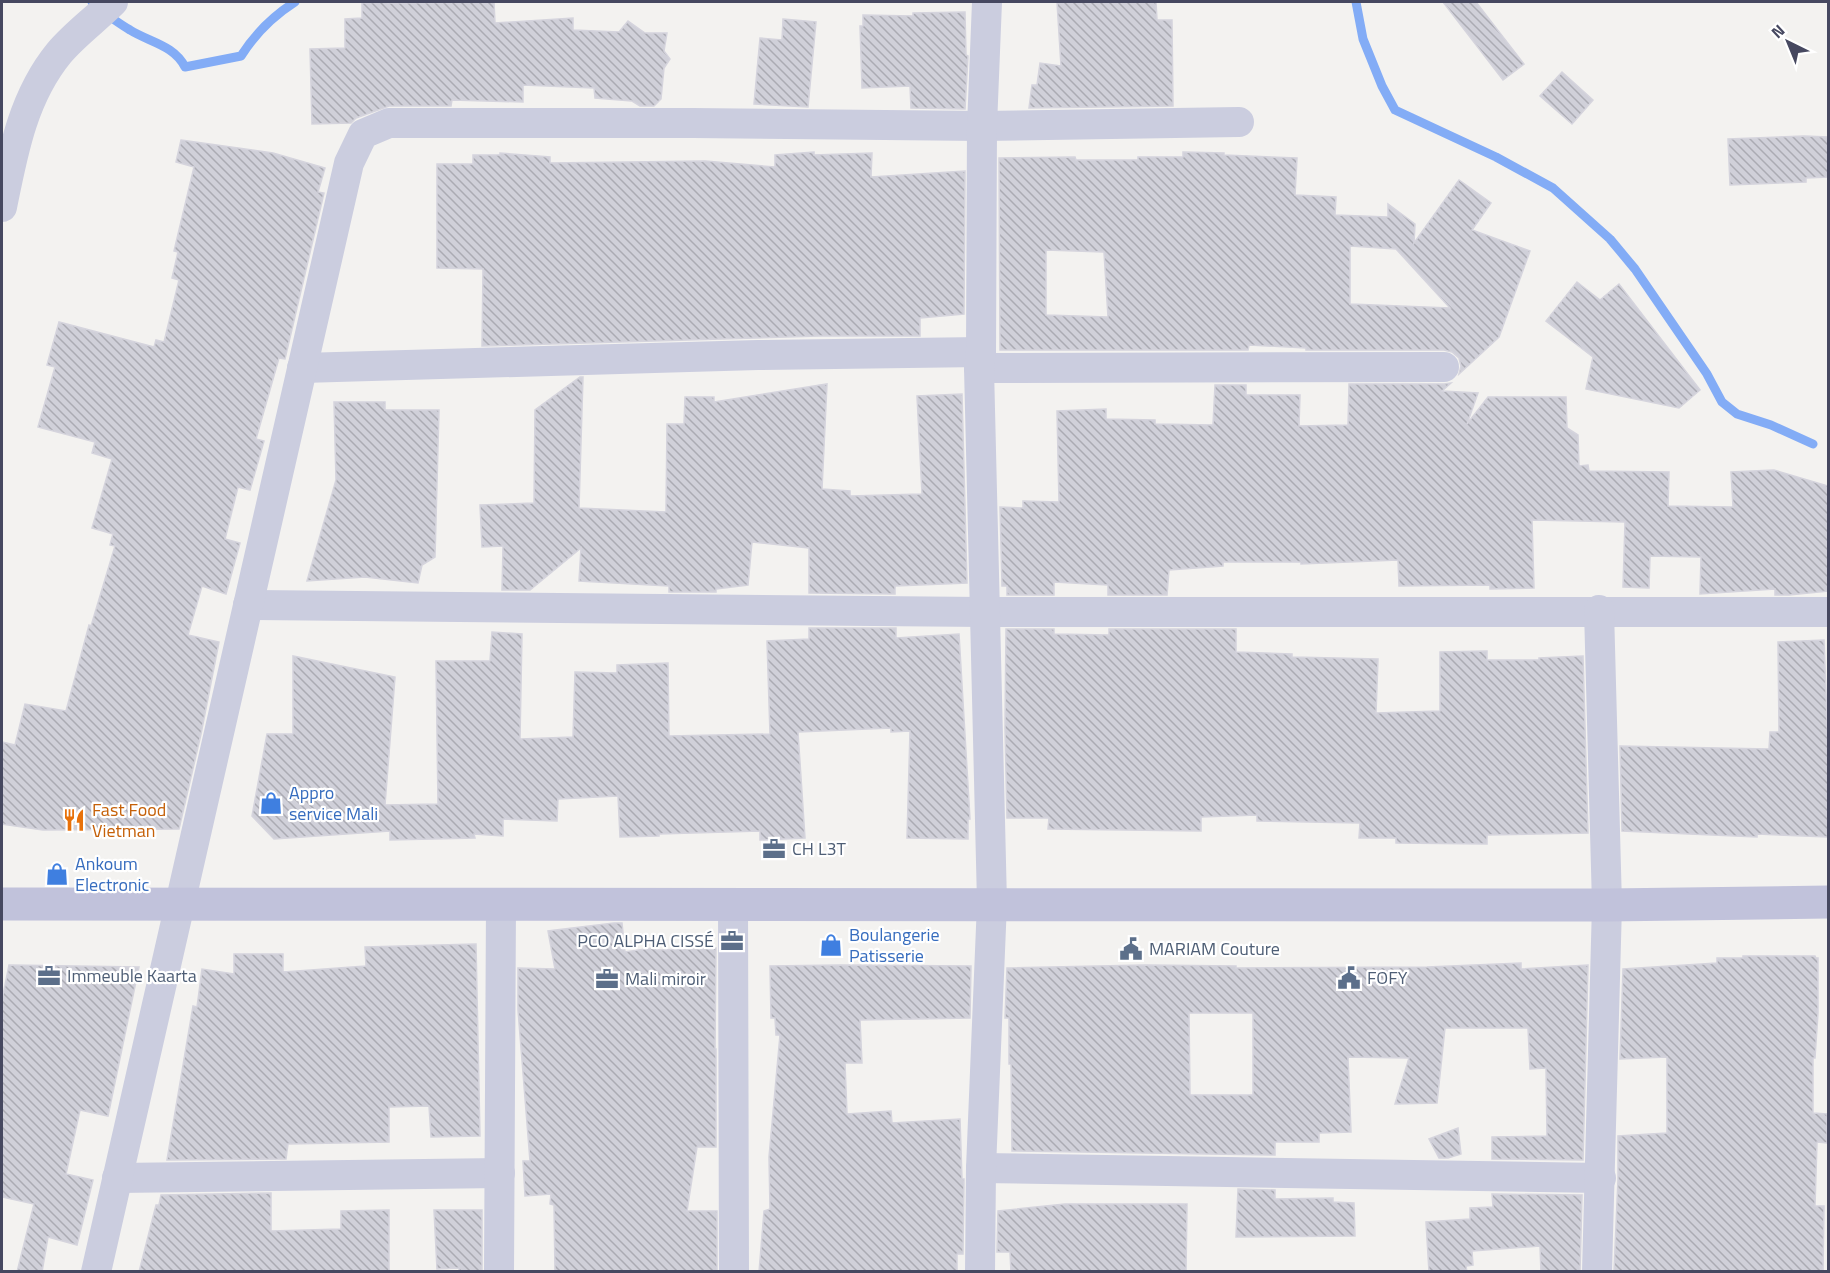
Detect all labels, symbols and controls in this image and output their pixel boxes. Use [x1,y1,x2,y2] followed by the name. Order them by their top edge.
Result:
[1758,12,1818,72] north arrow
[1766,18,1790,44] text: N
[289,779,378,827] place label: Appro service Mali
[258,790,284,816] shop icon: Appro service Mali
[92,796,166,844] place label: Fast Food Vietman
[61,807,87,833] restaurant icon: Fast Food Vietman
[792,835,847,862] place label: CH L3T
[761,836,787,862] office icon: CH L3T
[75,850,150,898] place label: Ankoum Electronic
[44,861,70,887] shop icon: Ankoum Electronic
[849,921,940,969] place label: Boulangerie Patisserie
[577,927,714,954] place label: PCO ALPHA CISSÉ
[719,928,745,954] office icon: PCO ALPHA CISSÉ
[818,932,844,958] shop icon: Boulangerie Patisserie
[1149,935,1280,962] place label: MARIAM Couture
[1118,936,1144,962] public building icon: MARIAM Couture
[67,962,197,989] place label: Immeuble Kaarta
[36,963,62,989] office icon: Immeuble Kaarta
[1367,964,1408,991] place label: FOFY
[625,965,706,992] place label: Mali miroir
[1336,965,1362,991] public building icon: FOFY
[594,966,620,992] office icon: Mali miroir

